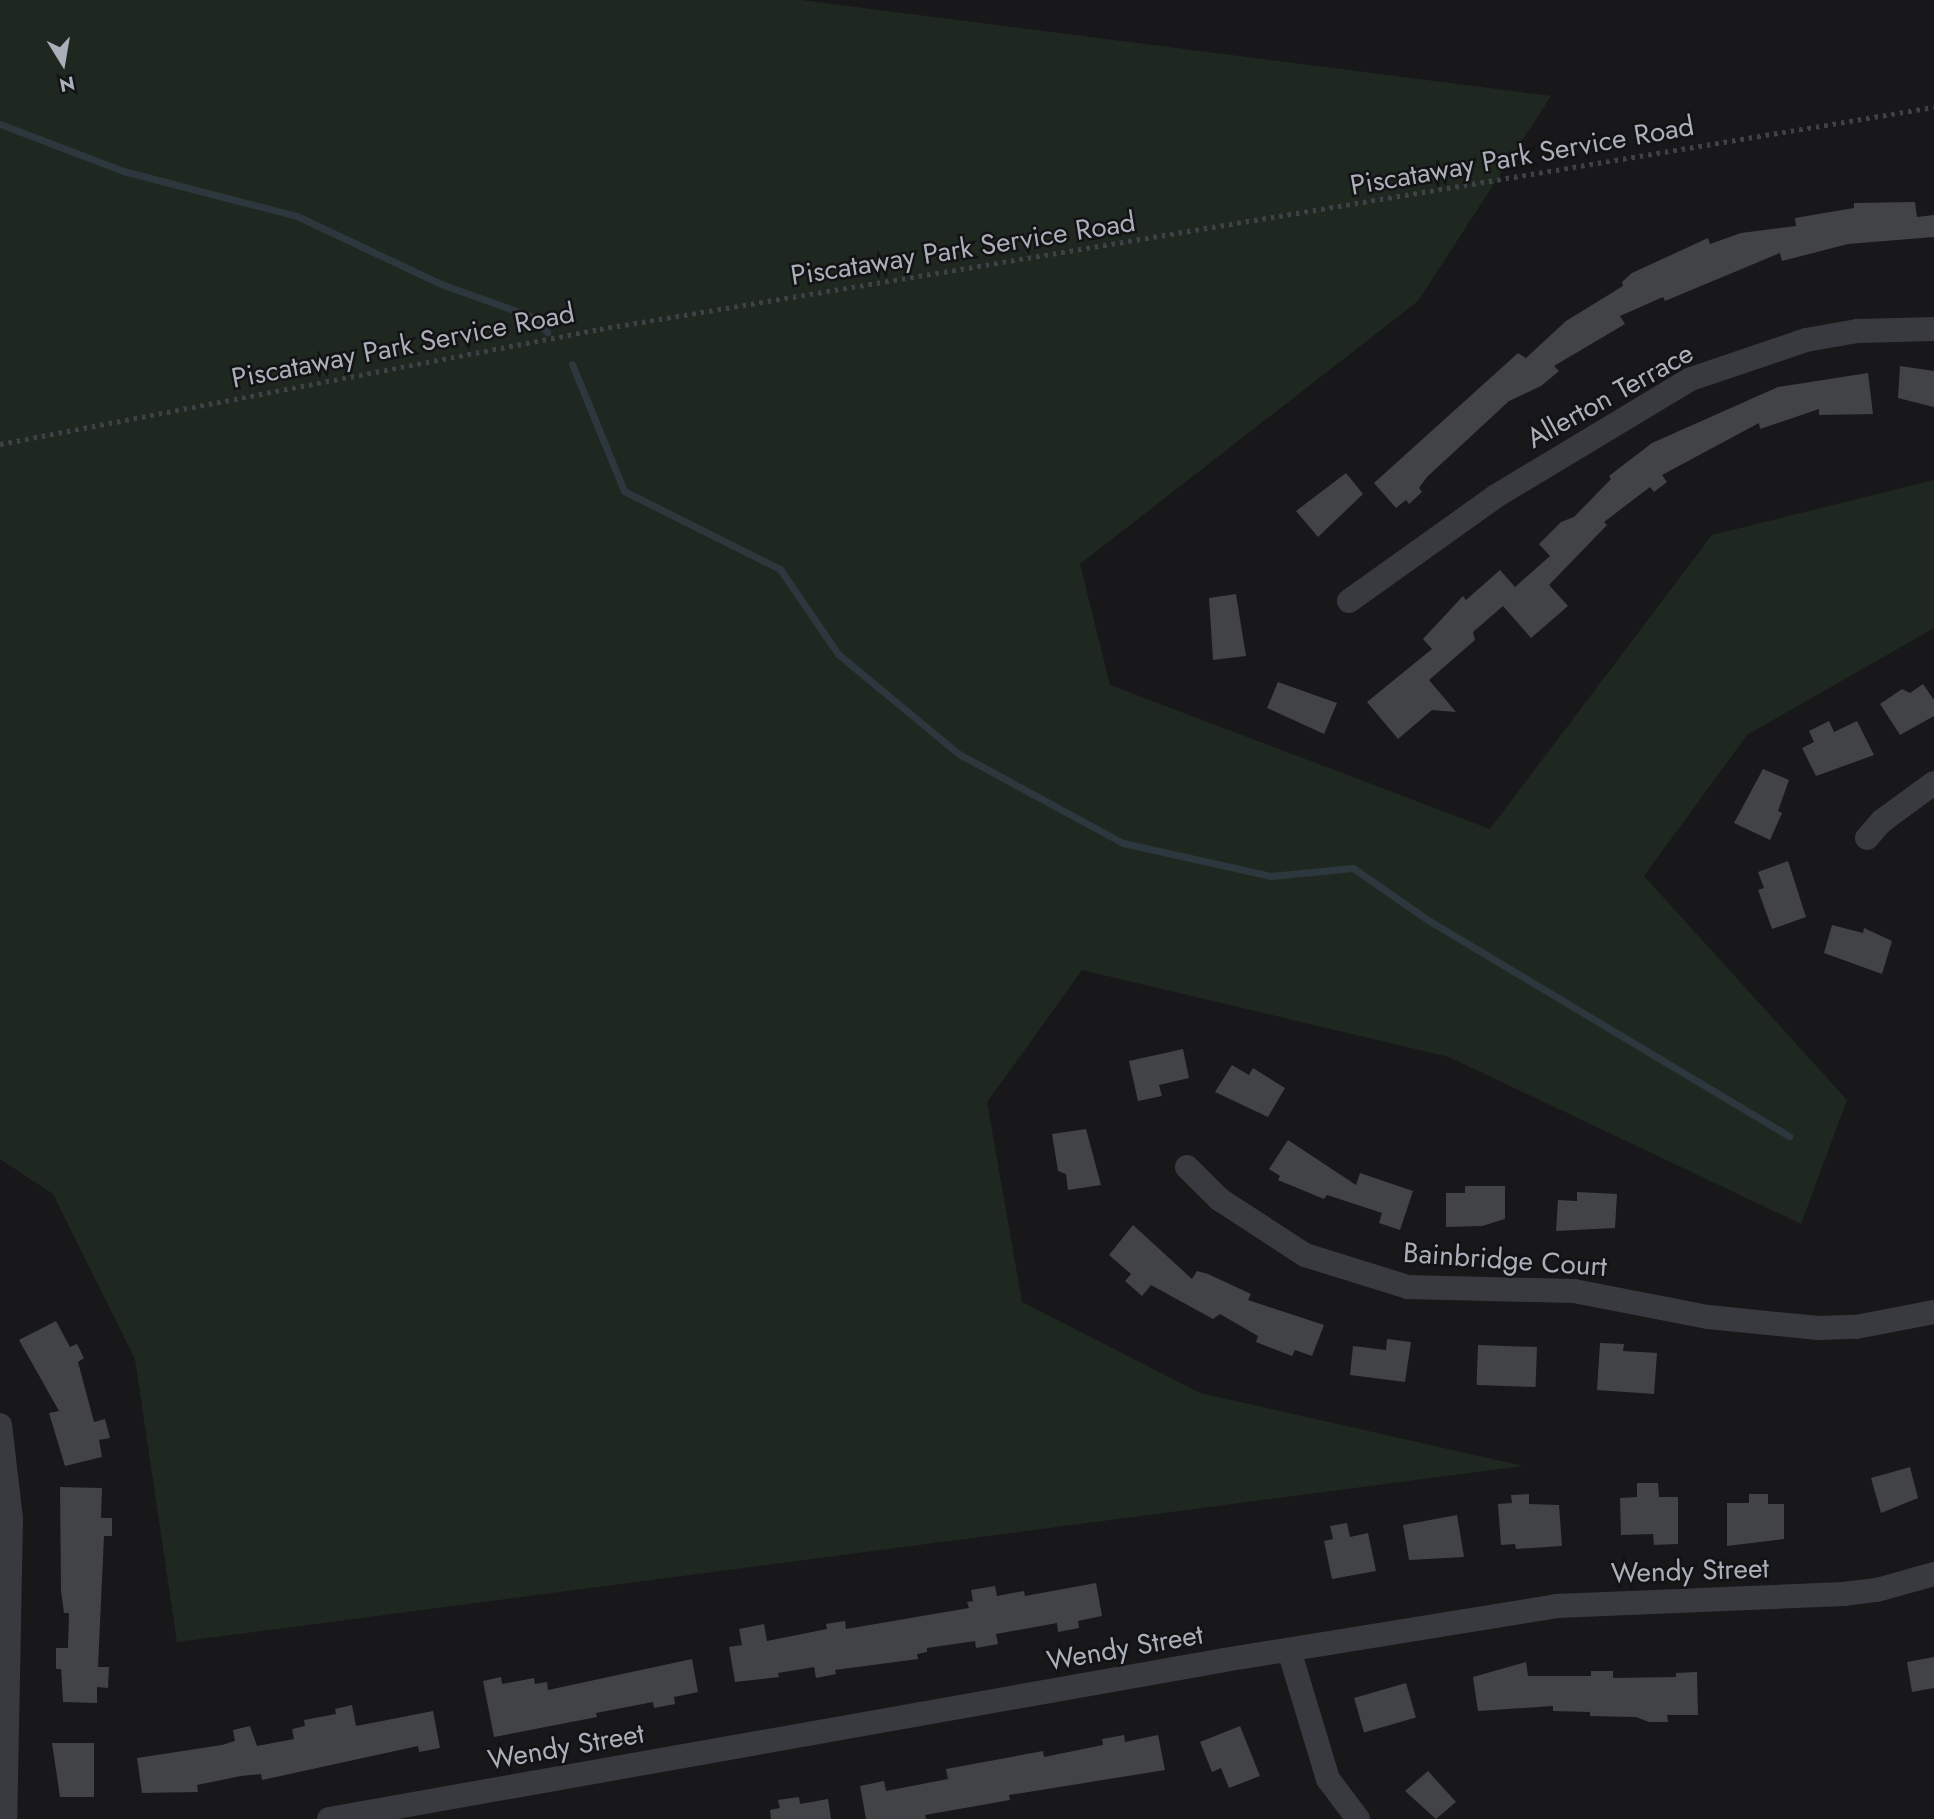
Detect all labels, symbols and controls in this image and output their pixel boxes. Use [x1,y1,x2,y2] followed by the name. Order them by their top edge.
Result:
[28,28,98,98] north arrow
[57,69,77,99] text: N
[1347,109,1697,203] street label: Piscataway Park Service Road
[788,205,1138,293] street label: Piscataway Park Service Road
[229,296,577,396] street label: Piscataway Park Service Road
[1521,336,1699,456] street label: Allerton Terrace
[1402,1236,1608,1284] street label: Bainbridge Court
[1610,1551,1770,1591] street label: Wendy Street
[1044,1618,1206,1678] street label: Wendy Street
[485,1717,647,1777] street label: Wendy Street

